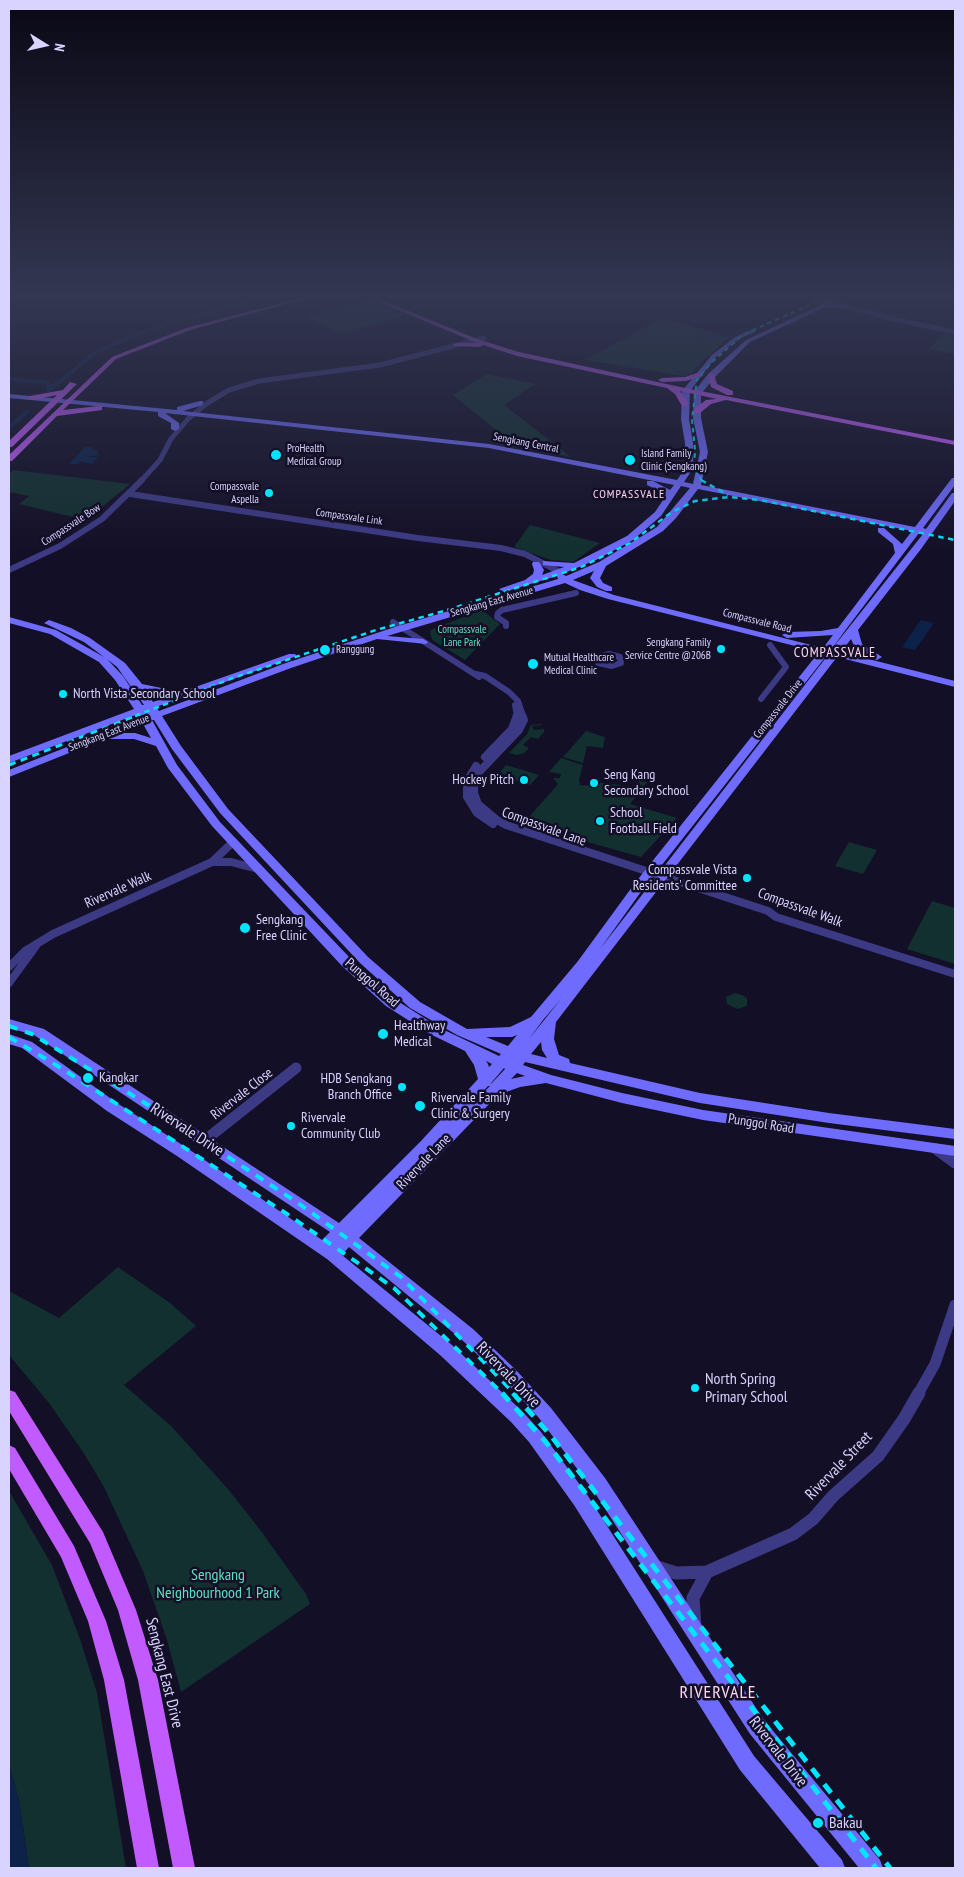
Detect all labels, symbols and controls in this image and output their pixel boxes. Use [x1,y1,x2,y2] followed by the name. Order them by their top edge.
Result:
[20,20,70,70] north arrow
[50,42,69,53] text: N
[492,430,560,456] street label: Sengkang Central
[287,442,342,468] place label: ProHealth Medical Group
[641,447,707,473] place label: Island Family Clinic (Sengkang)
[269,448,283,462] marker: ProHealth Medical Group
[623,453,637,467] marker: Island Family Clinic (Sengkang)
[210,480,259,506] place label: Compassvale Aspella
[263,487,275,499] marker: Compassvale Aspella
[592,488,666,502] district label: COMPASSVALE
[39,501,103,549] street label: Compassvale Bow
[315,506,383,528] street label: Compassvale Link
[449,584,535,620] street label: Sengkang East Avenue
[721,606,793,636] street label: Compassvale Road
[437,623,487,649] park label: Compassvale Lane Park
[625,636,711,662] place label: Sengkang Family Service Centre @206B
[318,643,332,657] marker: Ranggung
[336,643,374,657] place label: Ranggung
[715,643,727,655] marker: Sengkang Family Service Centre @206B
[792,645,878,661] district label: COMPASSVALE
[544,651,614,677] place label: Mutual Healthcare Medical Clinic
[526,657,540,671] marker: Mutual Healthcare Medical Clinic
[751,677,805,741] street label: Compassvale Drive
[73,686,215,702] place label: North Vista Secondary School
[57,688,69,700] marker: North Vista Secondary School
[67,712,151,754] street label: Sengkang East Avenue
[604,767,689,800] place label: Seng Kang Secondary School
[452,772,514,788] place label: Hockey Pitch
[518,774,530,786] marker: Hockey Pitch
[588,777,600,789] marker: Seng Kang Secondary School
[500,804,588,850] street label: Compassvale Lane
[610,805,677,838] place label: School Football Field
[594,815,606,827] marker: School Football Field
[633,862,737,894] place label: Compassvale Vista Residents' Committee
[82,868,154,912] street label: Rivervale Walk
[741,872,753,884] marker: Compassvale Vista Residents' Committee
[755,885,845,931] street label: Compassvale Walk
[256,912,307,944] place label: Sengkang Free Clinic
[238,921,252,935] marker: Sengkang Free Clinic
[341,955,403,1011] street label: Punggol Road
[394,1018,445,1050] place label: Healthway Medical
[376,1027,390,1041] marker: Healthway Medical
[208,1065,276,1123] street label: Rivervale Close
[99,1070,138,1086] place label: Kangkar
[81,1071,95,1085] marker: Kangkar
[320,1071,392,1104] place label: HDB Sengkang Branch Office
[396,1081,408,1093] marker: HDB Sengkang Branch Office
[431,1090,511,1122] place label: Rivervale Family Clinic & Surgery
[147,1099,227,1161] street label: Rivervale Drive
[413,1099,427,1113] marker: Rivervale Family Clinic & Surgery
[301,1110,380,1142] place label: Rivervale Community Club
[727,1111,795,1137] street label: Punggol Road
[285,1120,297,1132] marker: Rivervale Community Club
[393,1131,455,1193] street label: Rivervale Lane
[472,1338,544,1412] street label: Rivervale Drive
[705,1369,787,1407] place label: North Spring Primary School
[689,1382,701,1394] marker: North Spring Primary School
[802,1428,876,1504] street label: Rivervale Street
[156,1565,280,1603] park label: Sengkang Neighbourhood 1 Park
[141,1616,187,1730] street label: Sengkang East Drive
[678,1682,758,1704] district label: RIVERVALE
[745,1713,811,1791] street label: Rivervale Drive
[829,1813,862,1833] place label: Bakau
[811,1816,825,1830] marker: Bakau

